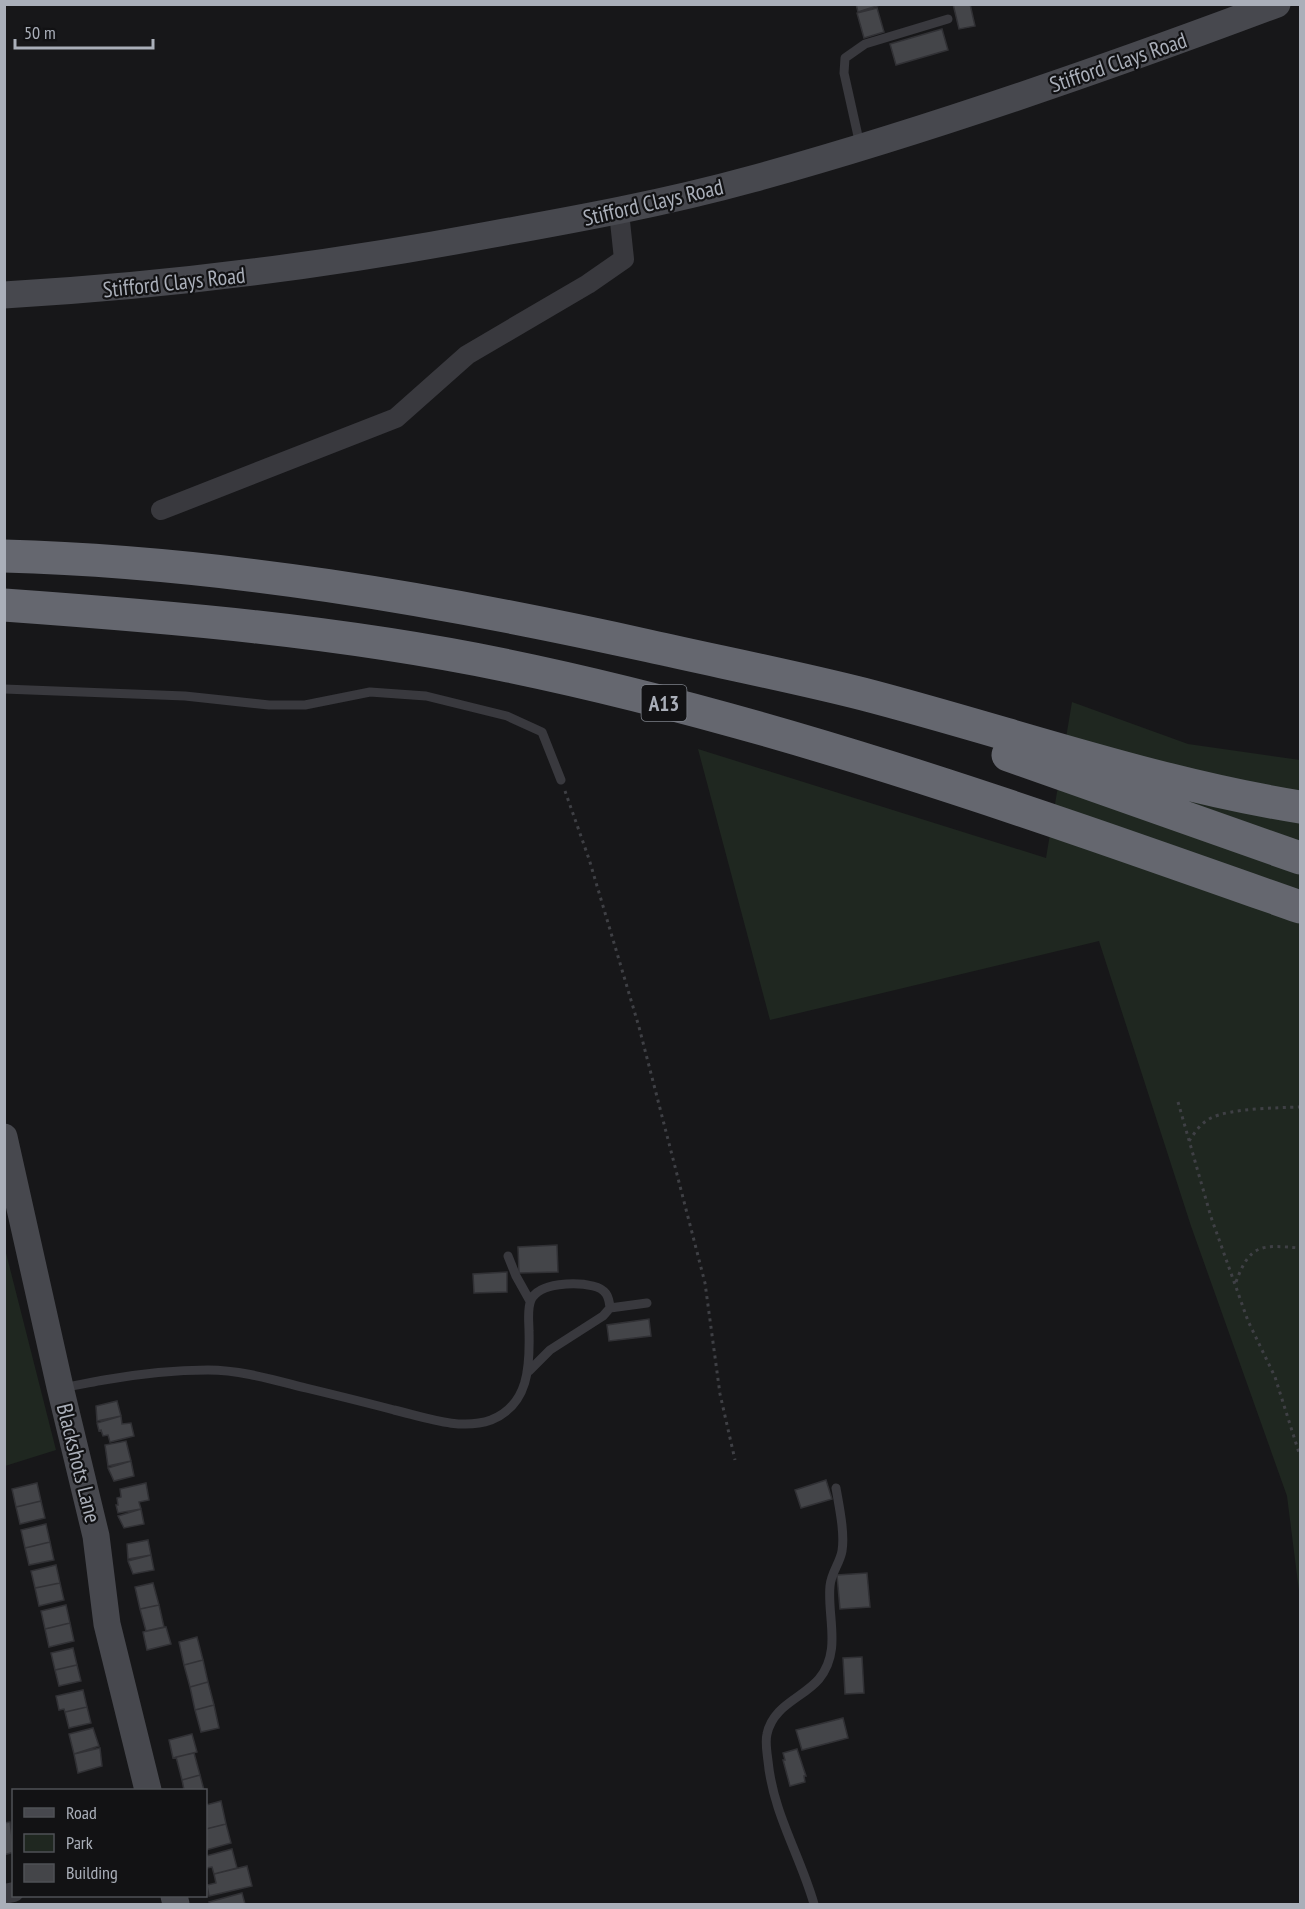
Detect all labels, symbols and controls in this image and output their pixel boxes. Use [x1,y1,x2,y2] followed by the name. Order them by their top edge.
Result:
[15,12,153,50] scale bar
[24,21,56,44] text: 50 m
[1046,25,1190,99] street label: Stifford Clays Road
[580,172,726,232] street label: Stifford Clays Road
[101,261,247,303] street label: Stifford Clays Road
[642,685,686,721] road number: A13
[51,1401,107,1525] street label: Blackshots Lane
[12,1789,207,1897] legend
[66,1801,97,1824] text: Road
[66,1831,93,1854] text: Park
[66,1861,118,1884] text: Building

